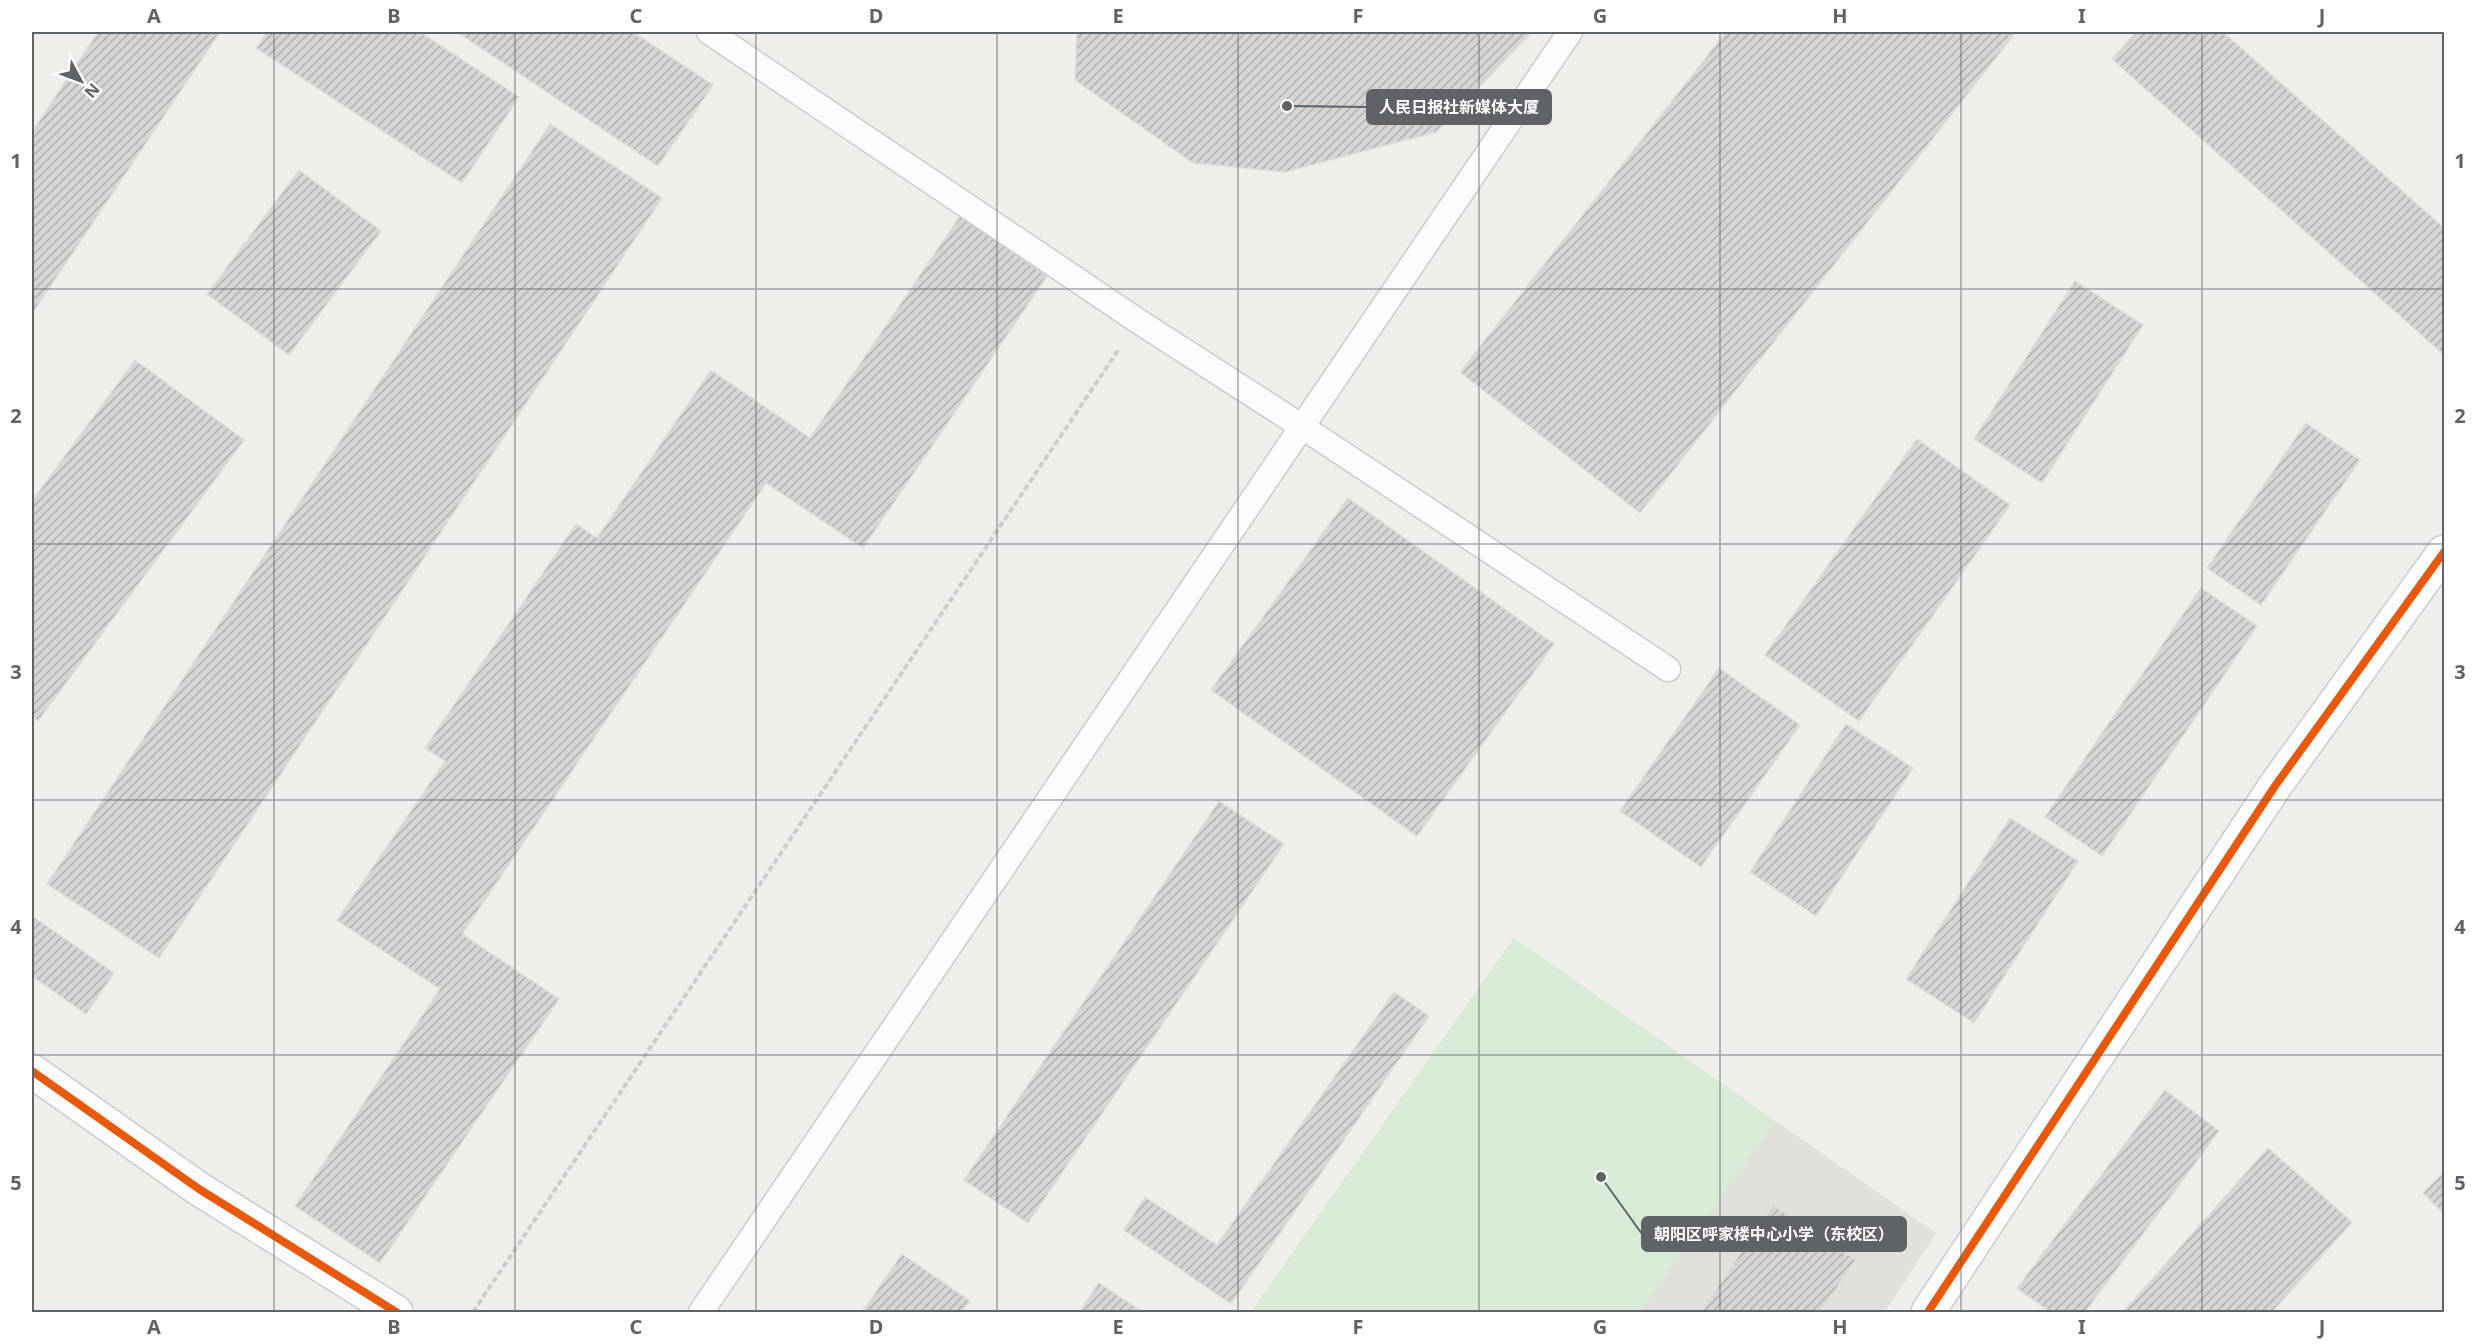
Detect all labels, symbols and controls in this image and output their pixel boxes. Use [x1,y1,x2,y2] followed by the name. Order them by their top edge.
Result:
[147,2,161,29] text: A
[387,2,401,29] text: B
[630,2,643,29] text: C
[869,2,883,29] text: D
[1112,2,1124,29] text: E
[1353,2,1363,29] text: F
[1593,2,1607,29] text: G
[1832,2,1848,29] text: H
[2078,2,2086,29] text: I
[2317,2,2325,29] text: J
[51,51,111,111] north arrow
[80,79,105,103] text: N
[1367,90,1551,124] callout: 人民日报社新媒体大厦
[1379,96,1539,118] text: 人民日报社新媒体大厦
[10,147,22,174] text: 1
[2454,147,2466,174] text: 1
[10,402,22,429] text: 2
[2454,402,2466,429] text: 2
[10,658,22,685] text: 3
[2454,658,2466,685] text: 3
[10,913,22,940] text: 4
[2454,913,2466,940] text: 4
[10,1169,22,1196] text: 5
[2454,1169,2466,1196] text: 5
[1642,1217,1906,1251] callout: 朝阳区呼家楼中心小学（东校区）
[1654,1223,1894,1245] text: 朝阳区呼家楼中心小学（东校区）
[147,1313,161,1340] text: A
[387,1313,401,1340] text: B
[630,1313,643,1340] text: C
[869,1313,883,1340] text: D
[1112,1313,1124,1340] text: E
[1353,1313,1363,1340] text: F
[1593,1313,1607,1340] text: G
[1832,1313,1848,1340] text: H
[2078,1313,2086,1340] text: I
[2317,1313,2325,1340] text: J

